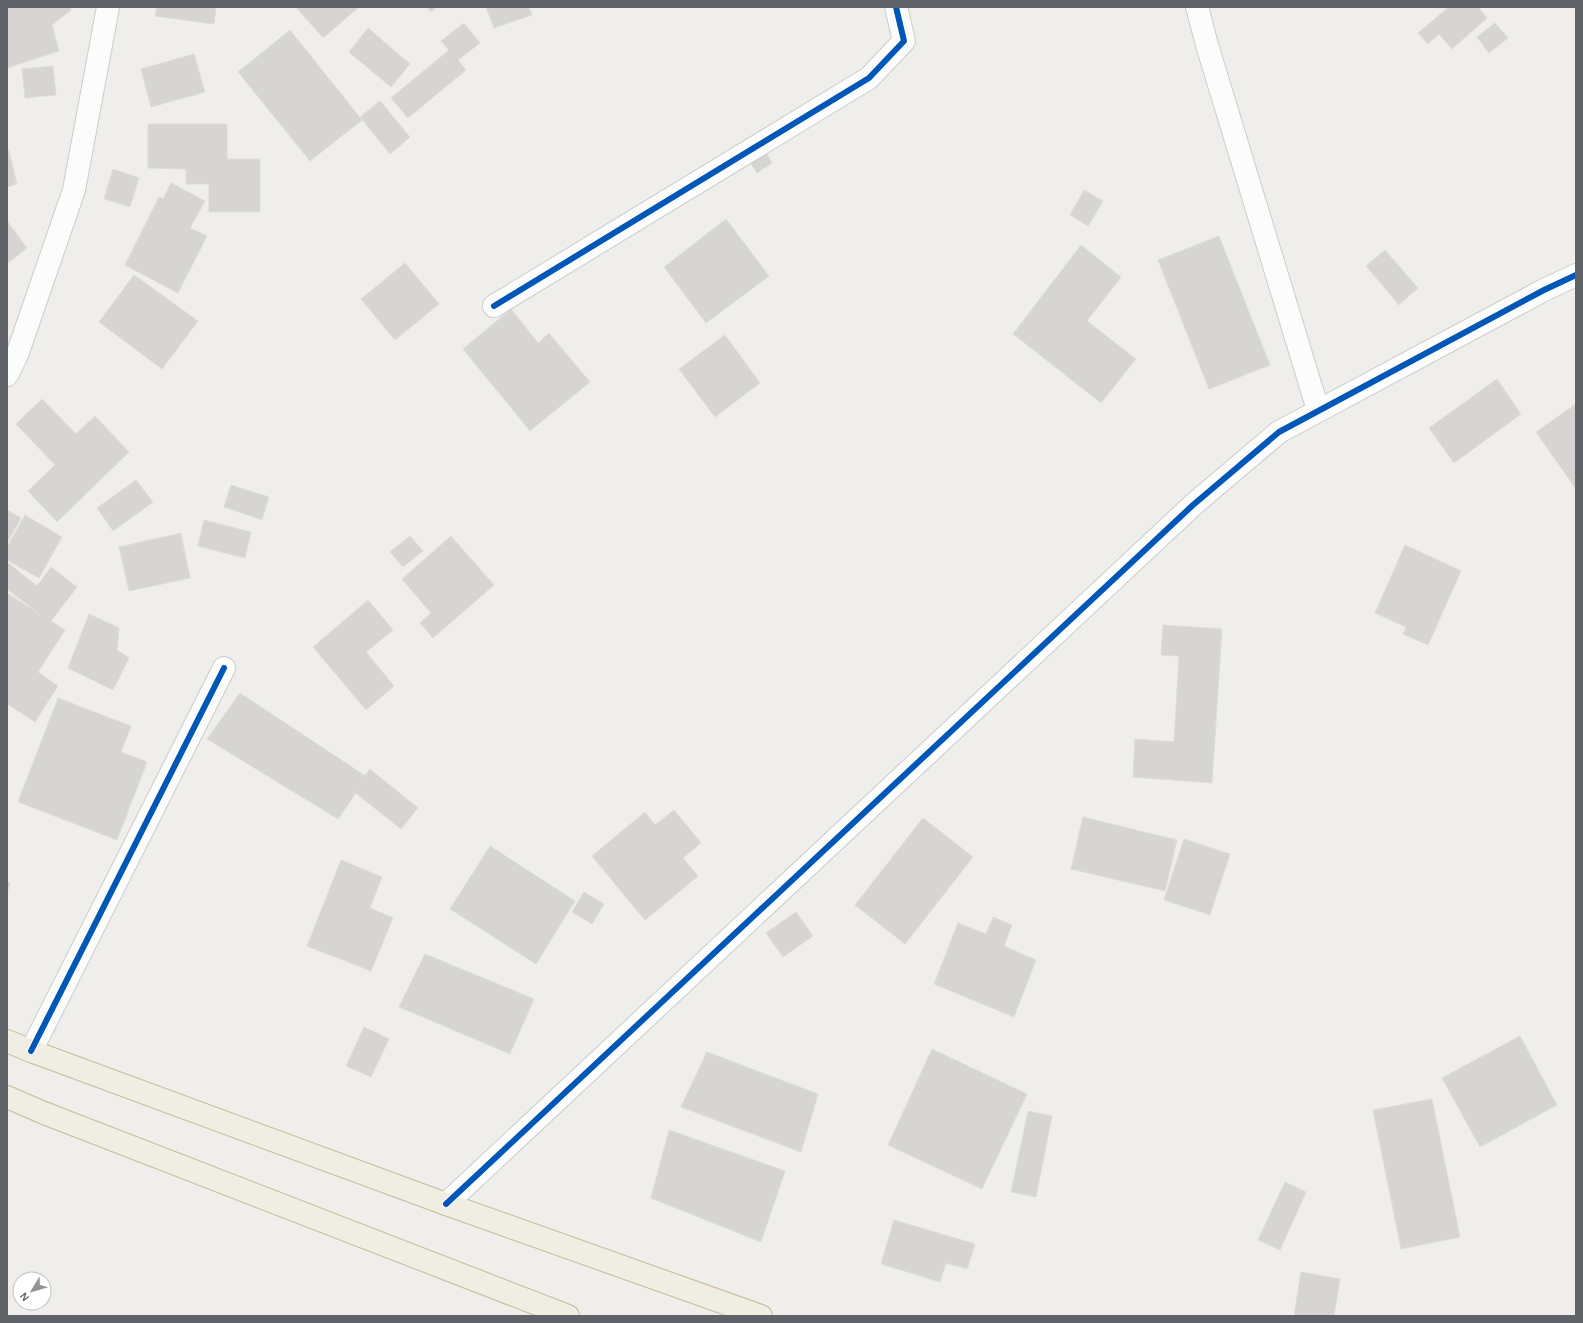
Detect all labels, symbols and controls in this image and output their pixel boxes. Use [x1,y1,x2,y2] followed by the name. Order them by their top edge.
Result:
[12,1271,52,1311] north arrow
[17,1290,32,1304] text: N

